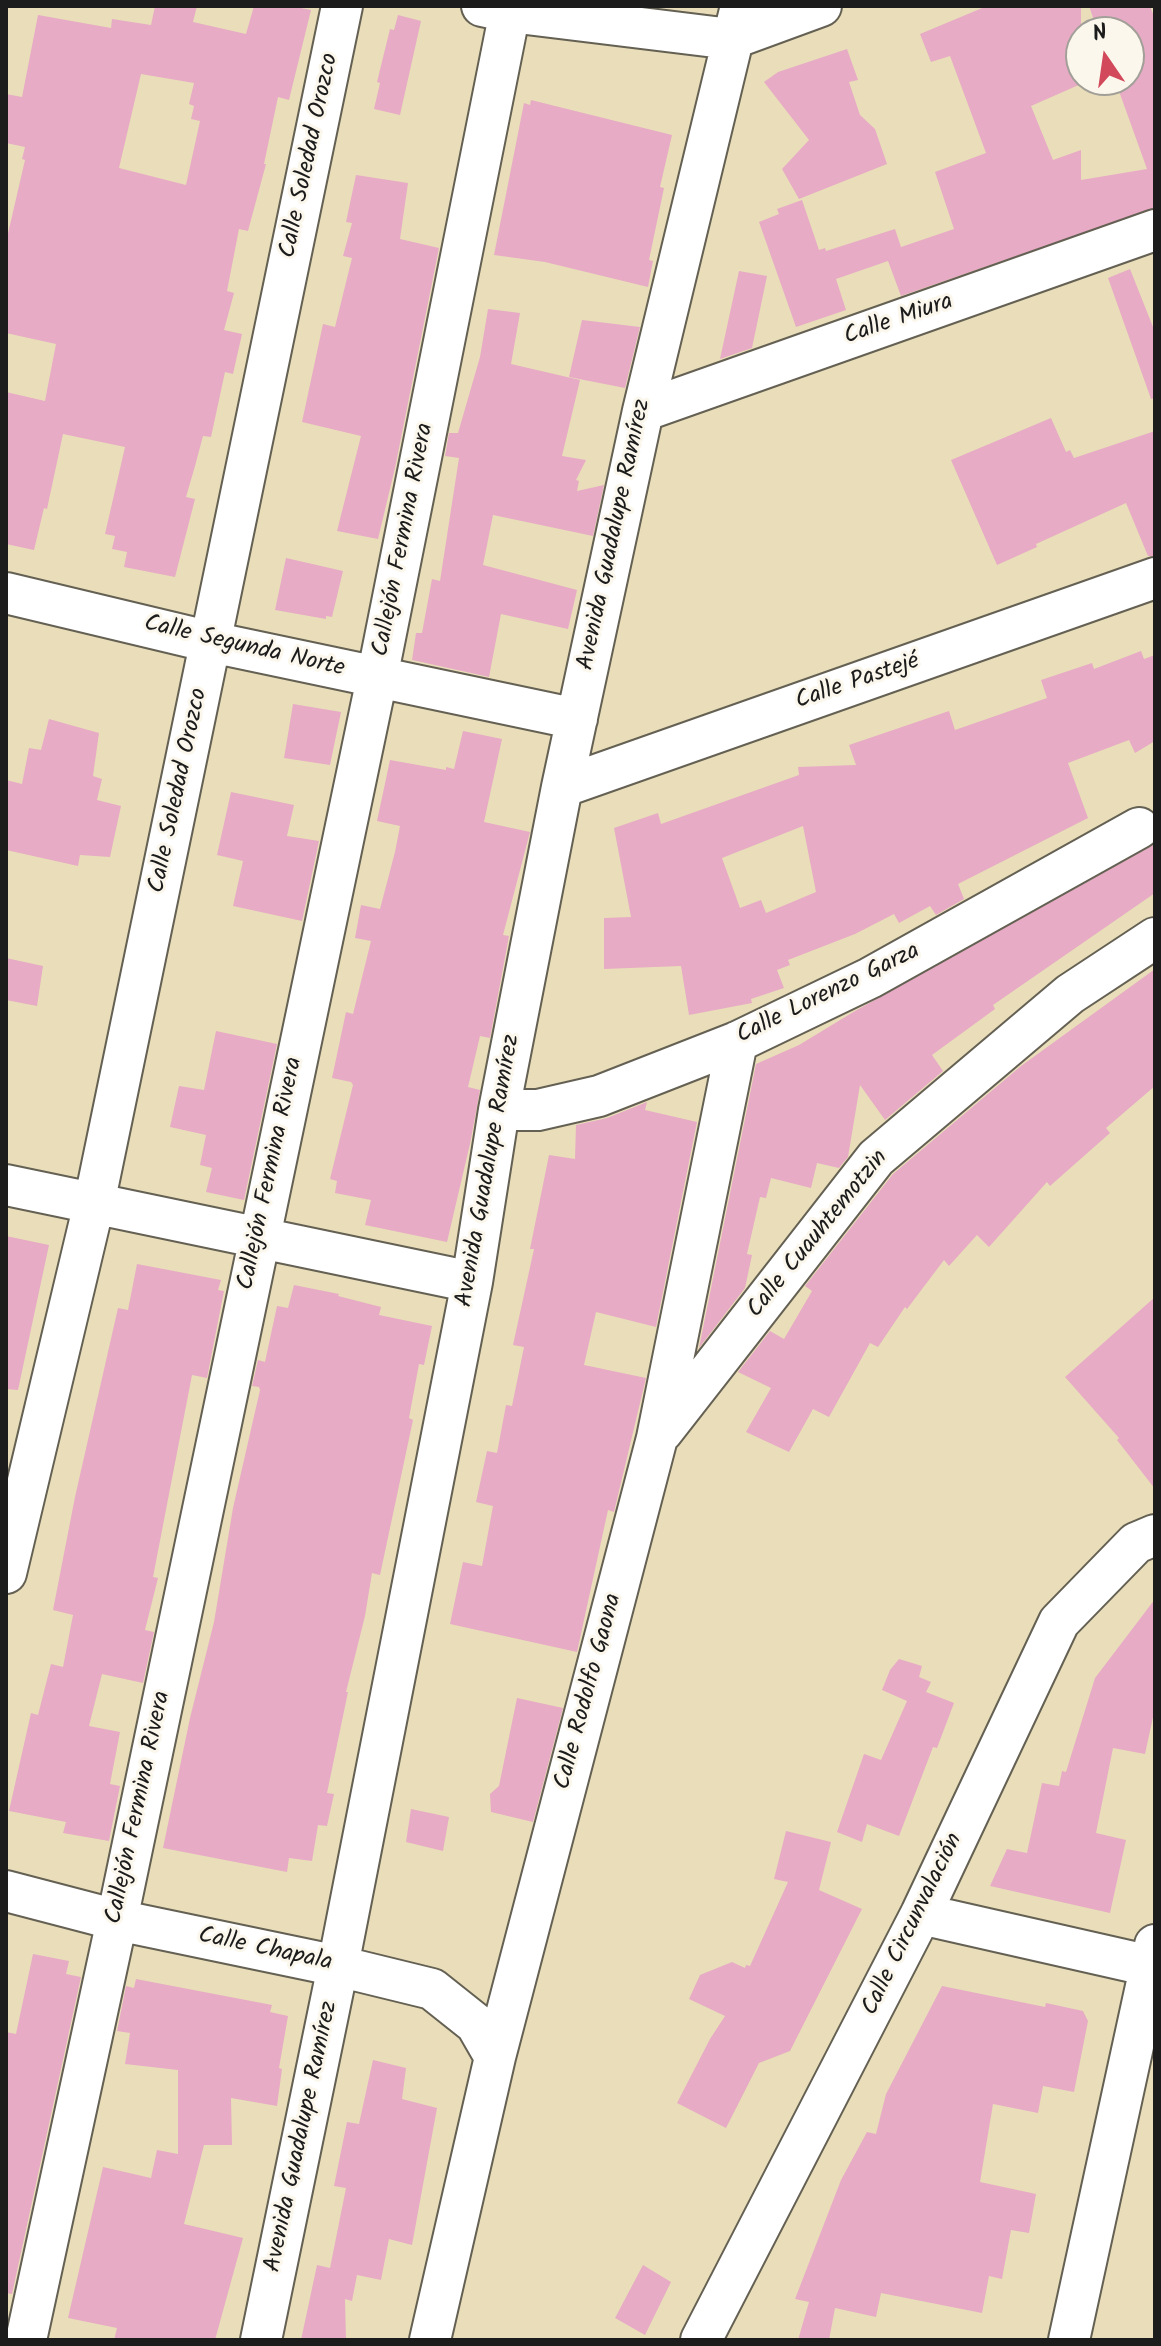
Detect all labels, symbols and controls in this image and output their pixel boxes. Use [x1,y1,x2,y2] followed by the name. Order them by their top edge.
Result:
[1089,15,1111,53] text: N
[1065,16,1145,96] north arrow
[275,51,347,261] street label: Calle Soledad Orozco
[841,289,957,353] street label: Calle Miura
[573,397,659,673] street label: Avenida Guadalupe Ramírez
[368,421,442,659] street label: Callejón Fermina Rivera
[141,611,347,685] street label: Calle Segunda Norte
[792,648,924,718] street label: Calle Pastejé
[144,686,216,896] street label: Calle Soledad Orozco
[733,938,925,1052] street label: Calle Lorenzo Garza
[452,1032,528,1310] street label: Avenida Guadalupe Ramírez
[233,1055,311,1293] street label: Callejón Fermina Rivera
[742,1145,896,1325] street label: Calle Cuauhtemotzin
[550,1591,630,1793] street label: Calle Rodolfo Gaona
[101,1689,179,1927] street label: Callejón Fermina Rivera
[857,1829,971,2021] street label: Calle Circunvalación
[195,1923,335,1979] street label: Calle Chapala
[260,1999,346,2275] street label: Avenida Guadalupe Ramírez

